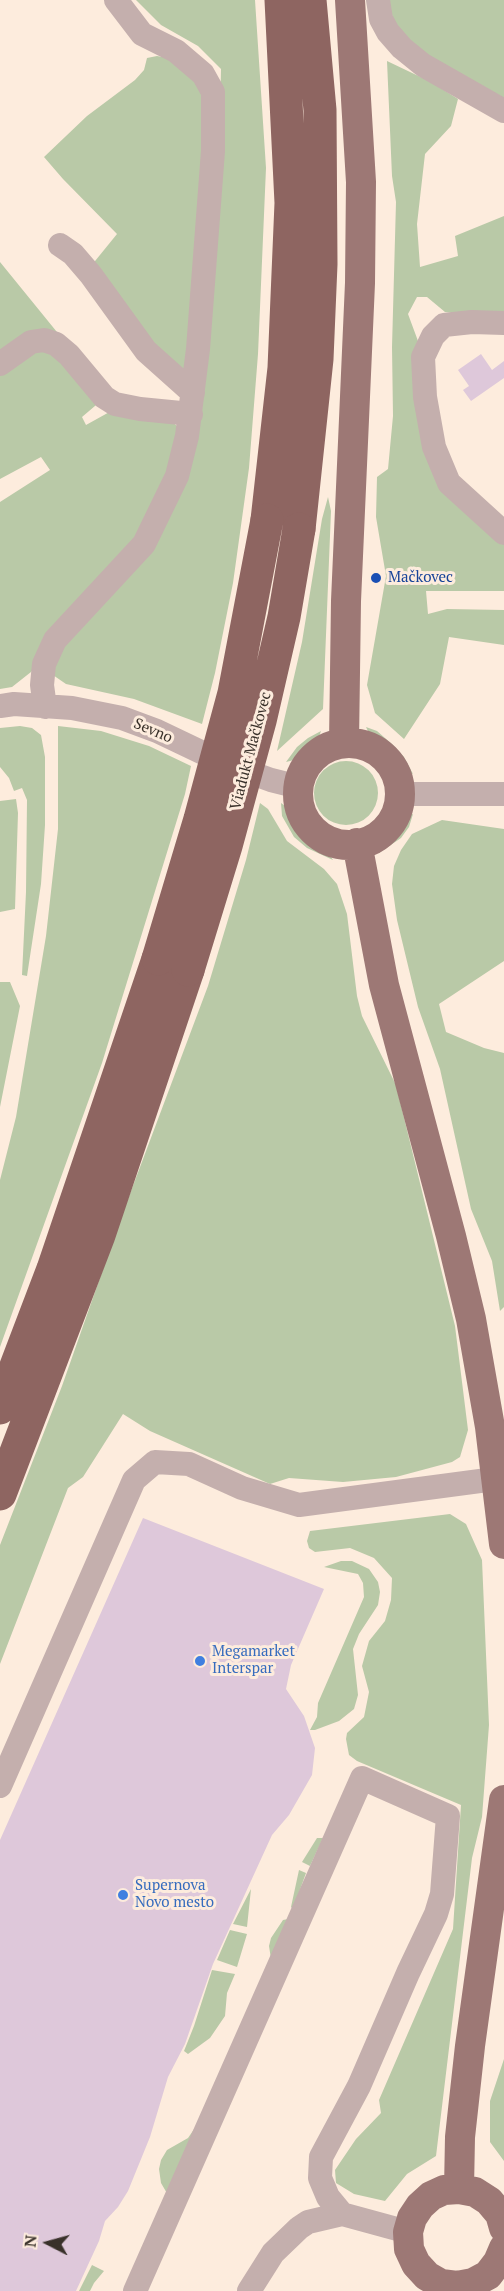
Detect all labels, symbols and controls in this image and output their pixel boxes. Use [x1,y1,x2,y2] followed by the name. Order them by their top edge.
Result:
[388,569,453,587] place label: Mačkovec
[369,571,383,585] marker: Mačkovec
[227,690,275,812] street label: Viadukt Mačkovec
[131,715,175,747] street label: Sevno
[212,1643,295,1678] place label: Megamarket Interspar
[193,1654,207,1668] marker: Megamarket Interspar
[135,1877,214,1912] place label: Supernova Novo mesto
[116,1888,130,1902] marker: Supernova Novo mesto
[18,2213,78,2273] north arrow
[19,2234,42,2248] text: N

